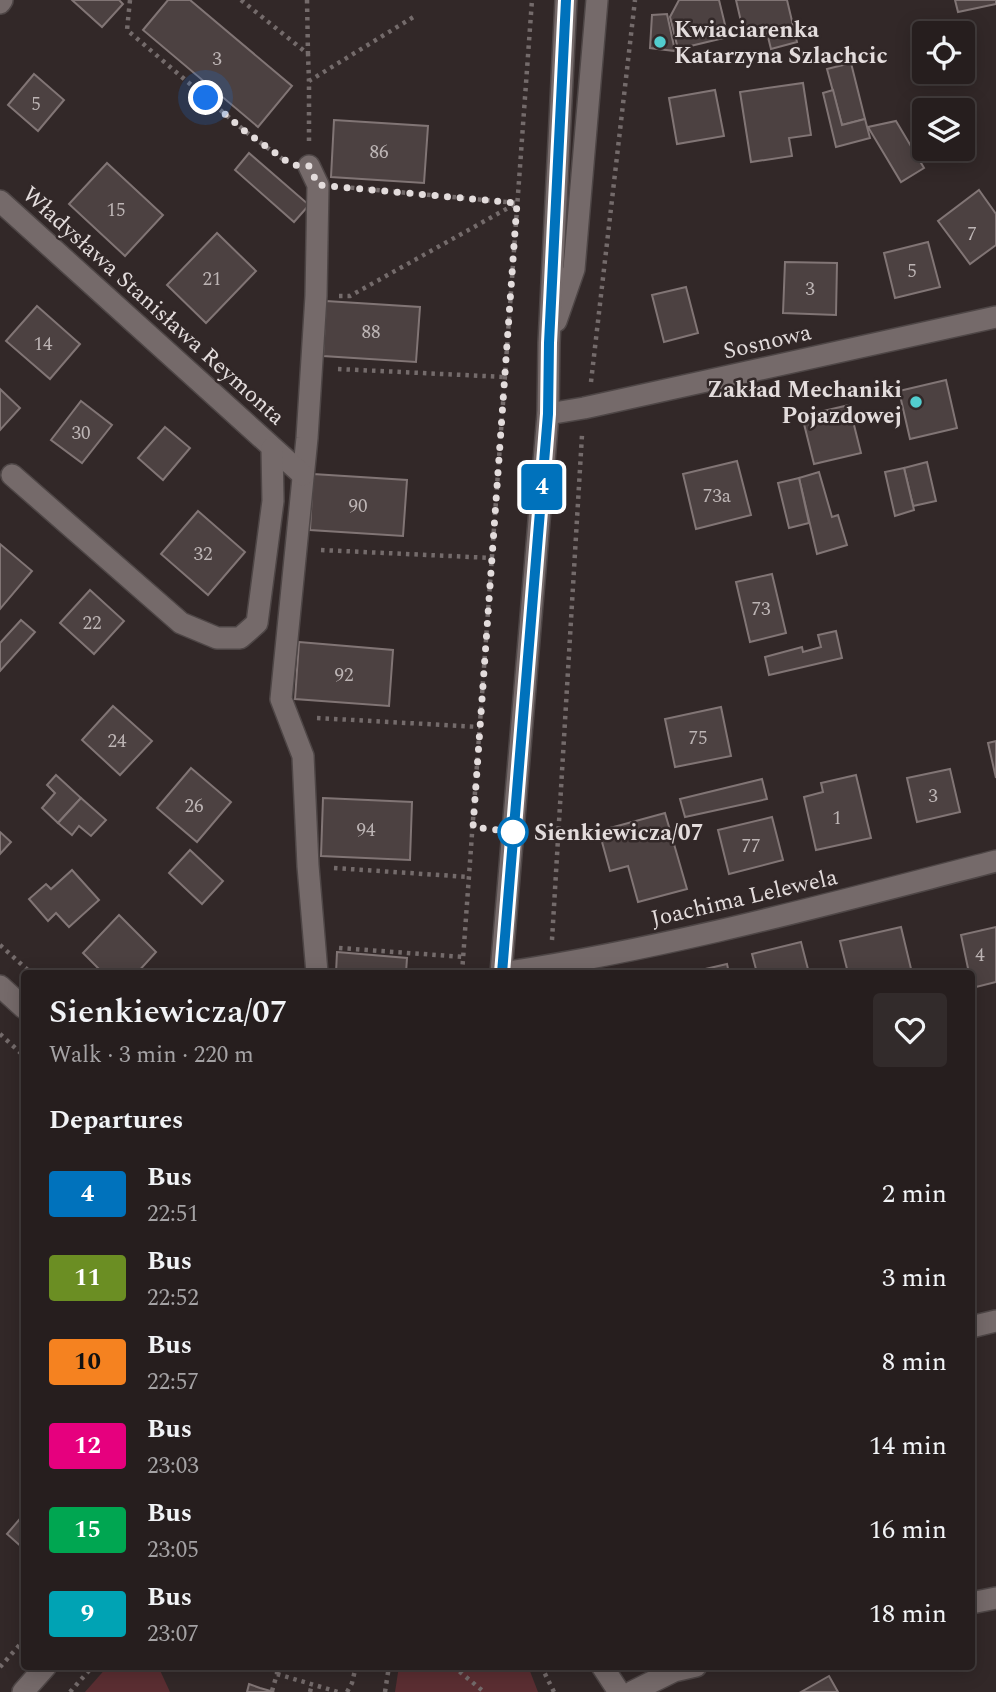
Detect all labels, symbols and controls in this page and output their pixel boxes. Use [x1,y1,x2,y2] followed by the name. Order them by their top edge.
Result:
[674,13,888,74] place label: Kwiaciarenka Katarzyna Szlachcic
[912,21,975,161] map controls
[912,21,975,84] button: locate
[652,34,668,50] marker: Kwiaciarenka Katarzyna Szlachcic
[212,45,222,74] house number: 3
[188,80,223,115] your location
[31,90,41,119] house number: 5
[912,98,975,161] button: layers
[369,138,389,167] house number: 86
[14,178,292,434] street label: Władysława Stanisława Reymonta
[106,196,126,225] house number: 15
[967,220,977,249] house number: 7
[907,257,917,286] house number: 5
[202,265,222,294] house number: 21
[805,275,815,304] house number: 3
[720,315,815,370] street label: Sosnowa
[361,318,381,347] house number: 88
[33,330,53,359] house number: 14
[707,373,902,434] place label: Zakład Mechaniki Pojazdowej
[908,394,924,410] marker: Zakład Mechaniki Pojazdowej
[71,419,91,448] house number: 30
[519,464,565,510] line badge: 4
[535,469,549,505] text: 4
[703,482,732,511] house number: 73a
[348,492,368,521] house number: 90
[193,540,213,569] house number: 32
[751,595,771,624] house number: 73
[82,609,102,638] house number: 22
[334,661,354,690] house number: 92
[688,724,708,753] house number: 75
[107,727,127,756] house number: 24
[928,782,938,811] house number: 3
[184,792,204,821] house number: 26
[832,804,842,833] house number: 1
[356,816,376,845] house number: 94
[534,816,704,851] place label: Sienkiewicza/07
[498,817,528,847] marker: Sienkiewicza/07
[741,832,761,861] house number: 77
[648,860,841,937] street label: Joachima Lelewela
[975,941,985,970] house number: 4
[49,987,287,1037] text: Sienkiewicza/07
[873,993,947,1067] button: heart
[49,1038,254,1073] text: Walk · 3 min · 220 m
[49,1100,183,1140] text: Departures
[147,1157,192,1197] text: Bus
[882,1174,947,1214] text: 2 min
[81,1176,94,1212] text: 4
[147,1197,199,1232] text: 22:51
[147,1241,192,1281] text: Bus
[882,1258,947,1298] text: 3 min
[74,1260,101,1296] text: 11
[147,1281,199,1316] text: 22:52
[147,1325,192,1365] text: Bus
[882,1342,947,1382] text: 8 min
[74,1344,101,1380] text: 10
[147,1365,199,1400] text: 22:57
[147,1409,192,1449] text: Bus
[869,1426,947,1466] text: 14 min
[74,1428,101,1464] text: 12
[147,1449,199,1484] text: 23:03
[147,1493,192,1533] text: Bus
[869,1510,947,1550] text: 16 min
[74,1512,101,1548] text: 15
[147,1533,199,1568] text: 23:05
[147,1577,192,1617] text: Bus
[869,1594,947,1634] text: 18 min
[81,1596,94,1632] text: 9
[147,1617,199,1652] text: 23:07

